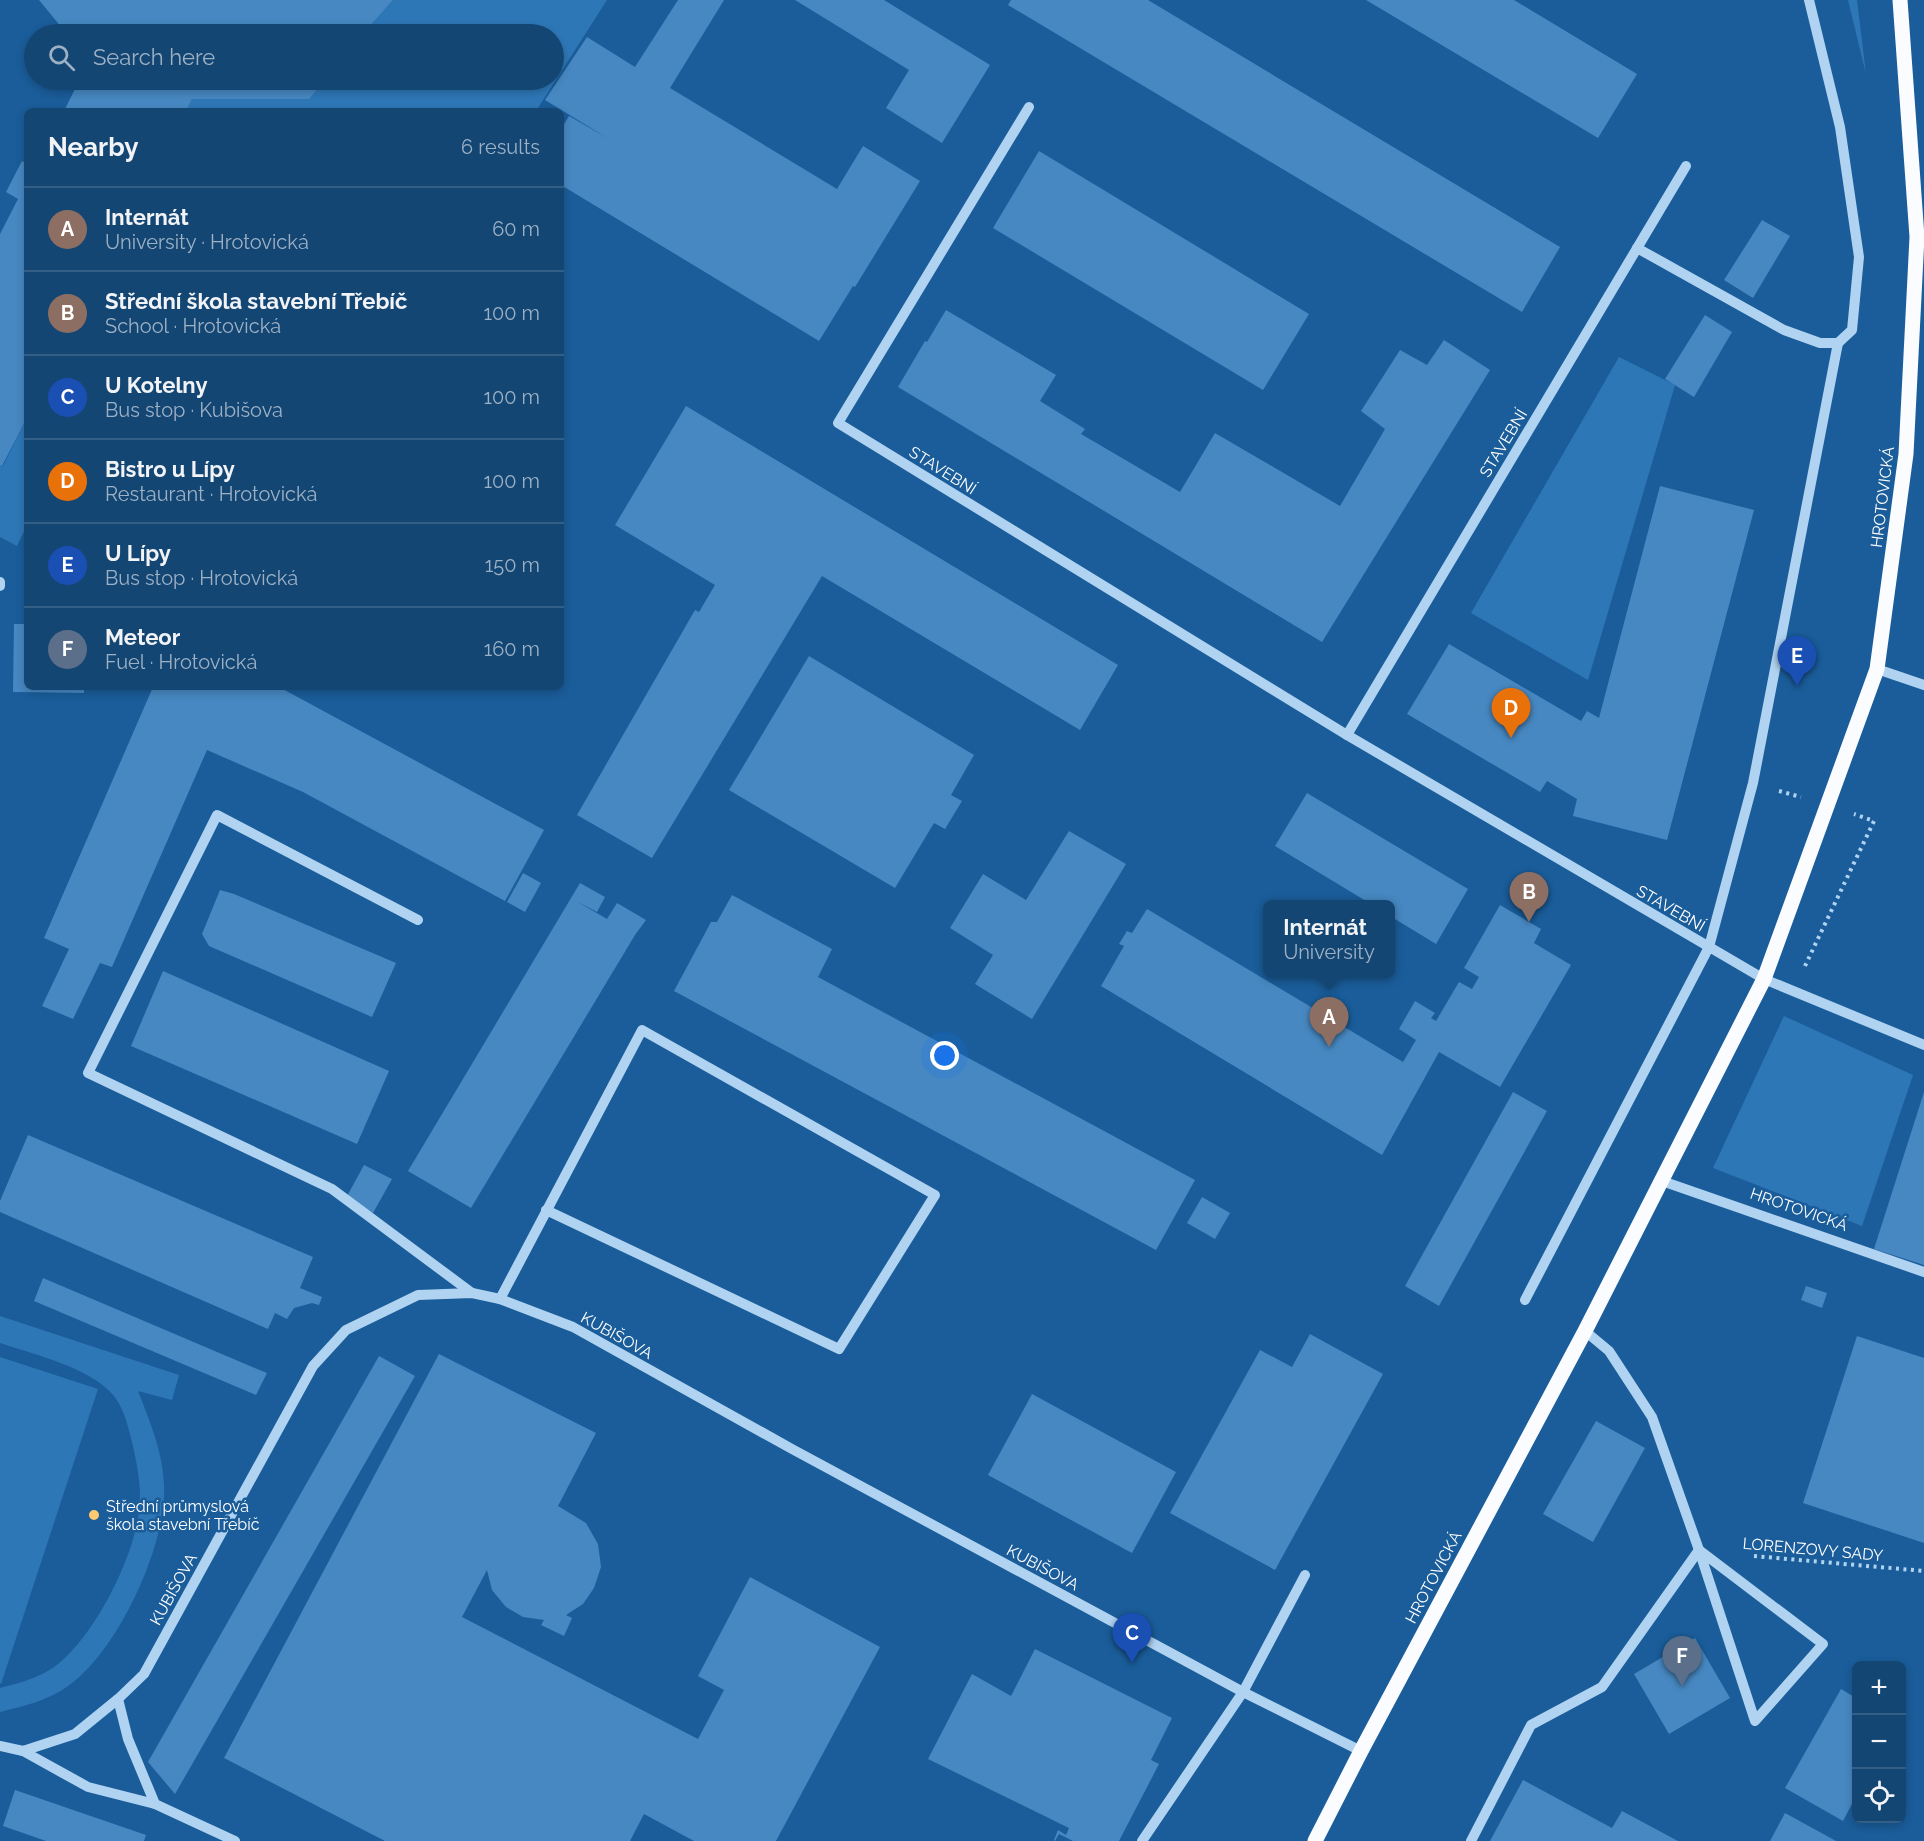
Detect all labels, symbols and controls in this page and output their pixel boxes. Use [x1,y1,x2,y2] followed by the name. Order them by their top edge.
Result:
[24,24,564,90] search box
[45,41,78,74] icon: search
[93,44,215,70] text: Search here
[48,132,138,162] text: Nearby
[461,135,540,159] text: 6 results
[105,204,189,230] text: Internát
[61,217,74,241] text: A
[492,217,540,241] text: 60 m
[105,230,309,254] text: University · Hrotovická
[105,288,407,314] text: Střední škola stavební Třebíč
[61,301,74,325] text: B
[483,301,540,325] text: 100 m
[105,314,281,338] text: School · Hrotovická
[105,372,208,398] text: U Kotelny
[61,385,74,409] text: C
[483,385,540,409] text: 100 m
[105,398,283,422] text: Bus stop · Kubišova
[1475,405,1531,481] street label: STAVEBNÍ
[906,441,980,499] street label: STAVEBNÍ
[1866,445,1898,549] street label: HROTOVICKÁ
[105,456,235,482] text: Bistro u Lípy
[60,469,75,493] text: D
[483,469,540,493] text: 100 m
[105,482,317,506] text: Restaurant · Hrotovická
[105,540,171,566] text: U Lípy
[61,553,74,577] text: E
[485,553,540,577] text: 150 m
[105,566,298,590] text: Bus stop · Hrotovická
[105,624,180,650] text: Meteor
[1778,636,1816,686] pin: E
[62,637,73,661] text: F
[484,637,540,661] text: 160 m
[105,650,257,674] text: Fuel · Hrotovická
[1492,688,1530,738] pin: D
[1510,872,1549,922] pin: B
[1633,880,1709,936] street label: STAVEBNÍ
[1263,900,1395,978] popup
[1283,914,1367,940] text: Internát
[1283,940,1375,964] text: University
[1310,998,1348,1047] pin: A
[930,1041,959,1070] your location
[1748,1183,1851,1235] street label: HROTOVICKÁ
[578,1307,657,1363] street label: KUBIŠOVA
[106,1497,260,1534] place label: Střední průmyslová škola stavební Třebíč
[87,1508,101,1522] marker: Střední průmyslová škola stavební Třebíč
[1400,1527,1466,1627] street label: HROTOVICKÁ
[1742,1534,1885,1565] street label: LORENZOVY SADY
[1003,1540,1083,1594] street label: KUBIŠOVA
[145,1549,201,1628] street label: KUBIŠOVA
[1112,1614,1152,1663] pin: C
[1662,1636,1702,1686] pin: F
[1852,1661,1906,1823] map controls
[1852,1661,1906,1715] button: +
[1852,1715,1906,1769] button: −
[1852,1769,1906,1823] button: locate

